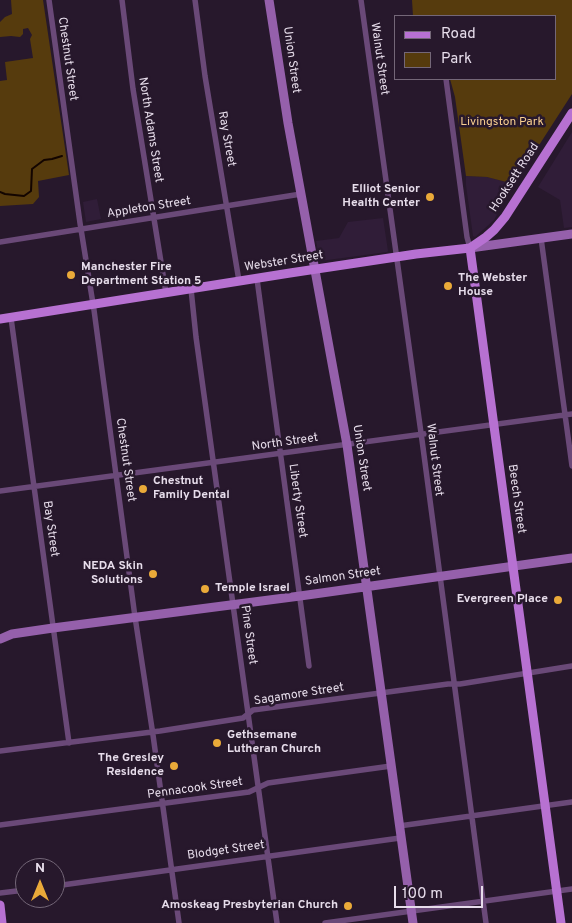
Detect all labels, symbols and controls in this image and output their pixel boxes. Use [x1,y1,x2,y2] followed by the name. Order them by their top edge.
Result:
[394,15,557,80] legend
[54,16,80,102] street label: Chestnut Street
[367,22,391,96] street label: Walnut Street
[441,25,476,44] text: Road
[279,26,303,94] street label: Union Street
[441,50,472,69] text: Park
[135,76,165,184] street label: North Adams Street
[214,110,238,168] street label: Ray Street
[460,116,544,130] park label: Livingston Park
[487,141,543,215] street label: Hooksett Road
[342,183,420,211] place label: Elliot Senior Health Center
[424,191,436,203] marker: Elliot Senior Health Center
[106,194,192,222] street label: Appleton Street
[243,249,325,275] street label: Webster Street
[81,261,201,289] place label: Manchester Fire Department Station 5
[65,269,77,281] marker: Manchester Fire Department Station 5
[458,272,527,300] place label: The Webster House
[442,280,454,292] marker: The Webster House
[112,417,138,503] street label: Chestnut Street
[422,423,446,497] street label: Walnut Street
[349,424,373,492] street label: Union Street
[251,431,319,455] street label: North Street
[285,463,309,539] street label: Liberty Street
[504,463,528,535] street label: Beech Street
[153,475,230,503] place label: Chestnut Family Dental
[137,483,149,495] marker: Chestnut Family Dental
[39,500,61,558] street label: Bay Street
[83,560,143,588] place label: NEDA Skin Solutions
[304,565,382,589] street label: Salmon Street
[147,568,159,580] marker: NEDA Skin Solutions
[215,582,290,596] place label: Temple Israel
[199,583,211,595] marker: Temple Israel
[457,593,548,607] place label: Evergreen Place
[552,594,564,606] marker: Evergreen Place
[237,604,259,666] street label: Pine Street
[253,681,345,709] street label: Sagamore Street
[227,729,321,757] place label: Gethsemane Lutheran Church
[211,737,223,749] marker: Gethsemane Lutheran Church
[98,752,164,780] place label: The Gresley Residence
[168,760,180,772] marker: The Gresley Residence
[146,775,244,803] street label: Pennacook Street
[186,838,266,864] street label: Blodget Street
[15,858,65,908] north arrow
[35,860,45,877] text: N
[397,876,486,908] scale bar
[402,885,443,904] text: 100 m
[161,899,338,913] place label: Amoskeag Presbyterian Church
[342,900,354,912] marker: Amoskeag Presbyterian Church

